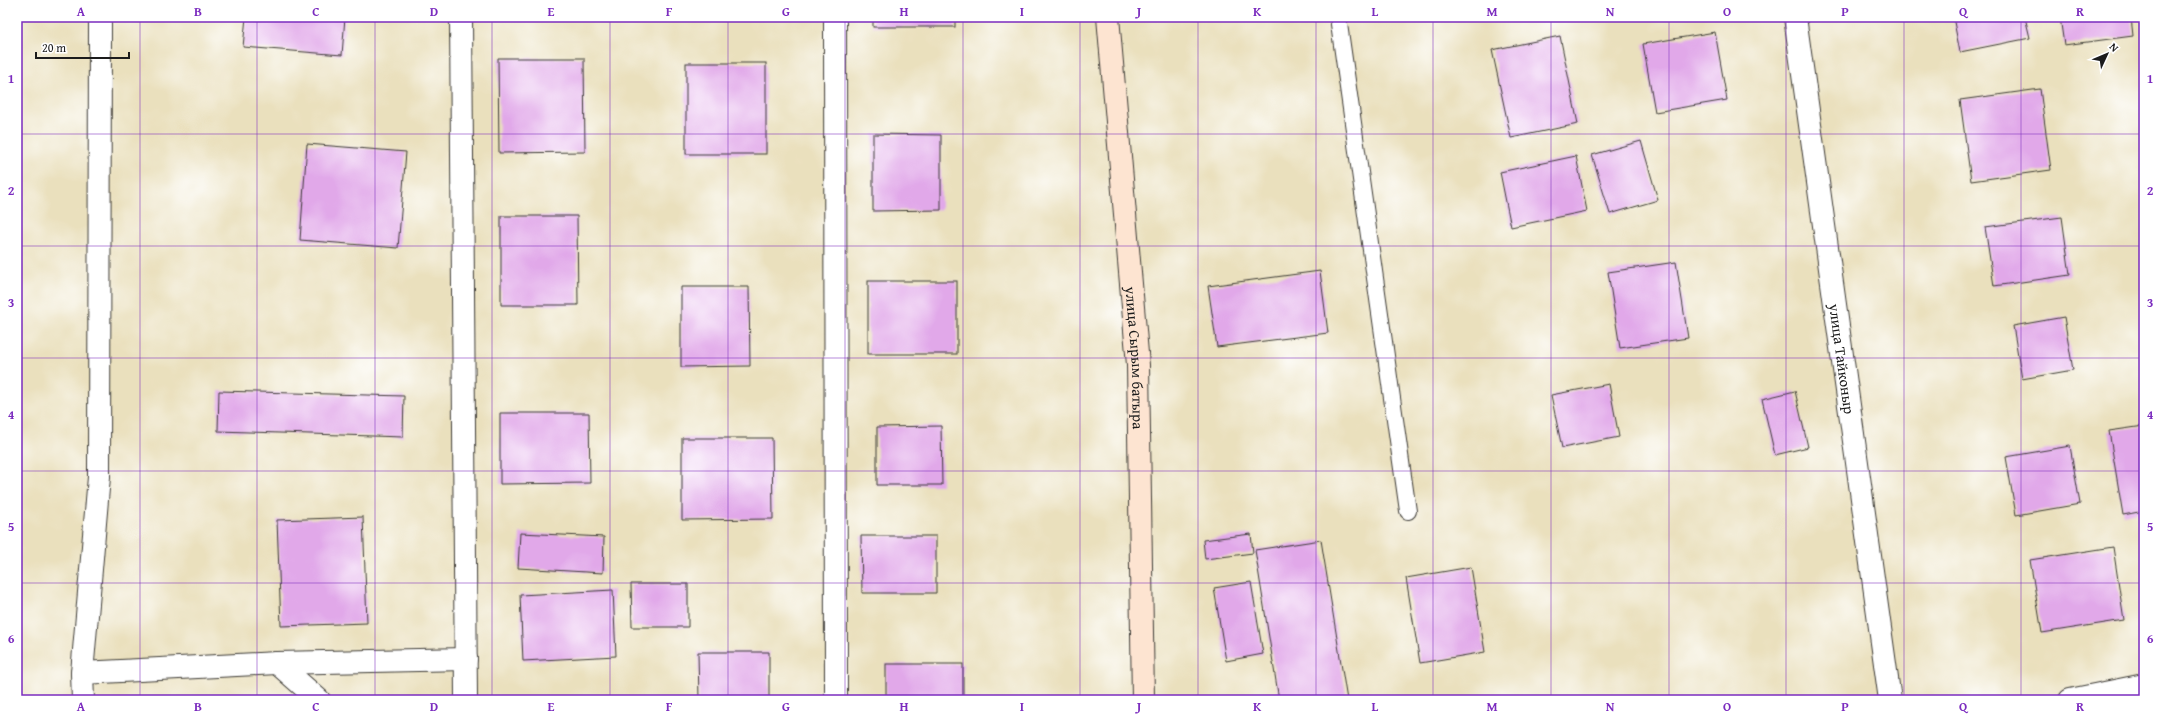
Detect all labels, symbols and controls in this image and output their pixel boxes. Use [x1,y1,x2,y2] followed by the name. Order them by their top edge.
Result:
[77,2,86,21] text: A
[194,2,202,21] text: B
[312,2,320,21] text: C
[430,2,438,21] text: D
[548,2,555,21] text: E
[666,2,673,21] text: F
[782,2,790,21] text: G
[899,2,909,21] text: H
[1020,2,1024,21] text: I
[1135,2,1142,21] text: J
[1253,2,1262,21] text: K
[1372,2,1379,21] text: L
[1486,2,1498,21] text: M
[1606,2,1615,21] text: N
[1723,2,1731,21] text: O
[1841,2,1849,21] text: P
[1959,2,1969,21] text: Q
[2076,2,2085,21] text: R
[36,34,129,60] scale bar
[2087,34,2127,74] north arrow
[42,39,66,56] text: 20 m
[2106,39,2123,56] text: N
[8,69,14,88] text: 1
[2147,69,2153,88] text: 1
[8,181,15,200] text: 2
[2147,181,2154,200] text: 2
[1121,285,1149,430] street label: улица Сырым батыра
[8,293,14,312] text: 3
[2147,293,2153,312] text: 3
[1824,301,1861,415] street label: улица Тайконыр
[8,405,15,424] text: 4
[2147,405,2154,424] text: 4
[8,517,15,536] text: 5
[2147,517,2154,536] text: 5
[8,629,15,648] text: 6
[2147,629,2154,648] text: 6
[77,697,86,716] text: A
[194,697,202,716] text: B
[312,697,320,716] text: C
[430,697,438,716] text: D
[548,697,555,716] text: E
[666,697,673,716] text: F
[782,697,790,716] text: G
[899,697,909,716] text: H
[1020,697,1024,716] text: I
[1135,697,1142,716] text: J
[1253,697,1262,716] text: K
[1372,697,1379,716] text: L
[1486,697,1498,716] text: M
[1606,697,1615,716] text: N
[1723,697,1731,716] text: O
[1841,697,1849,716] text: P
[1959,697,1969,716] text: Q
[2076,697,2085,716] text: R

